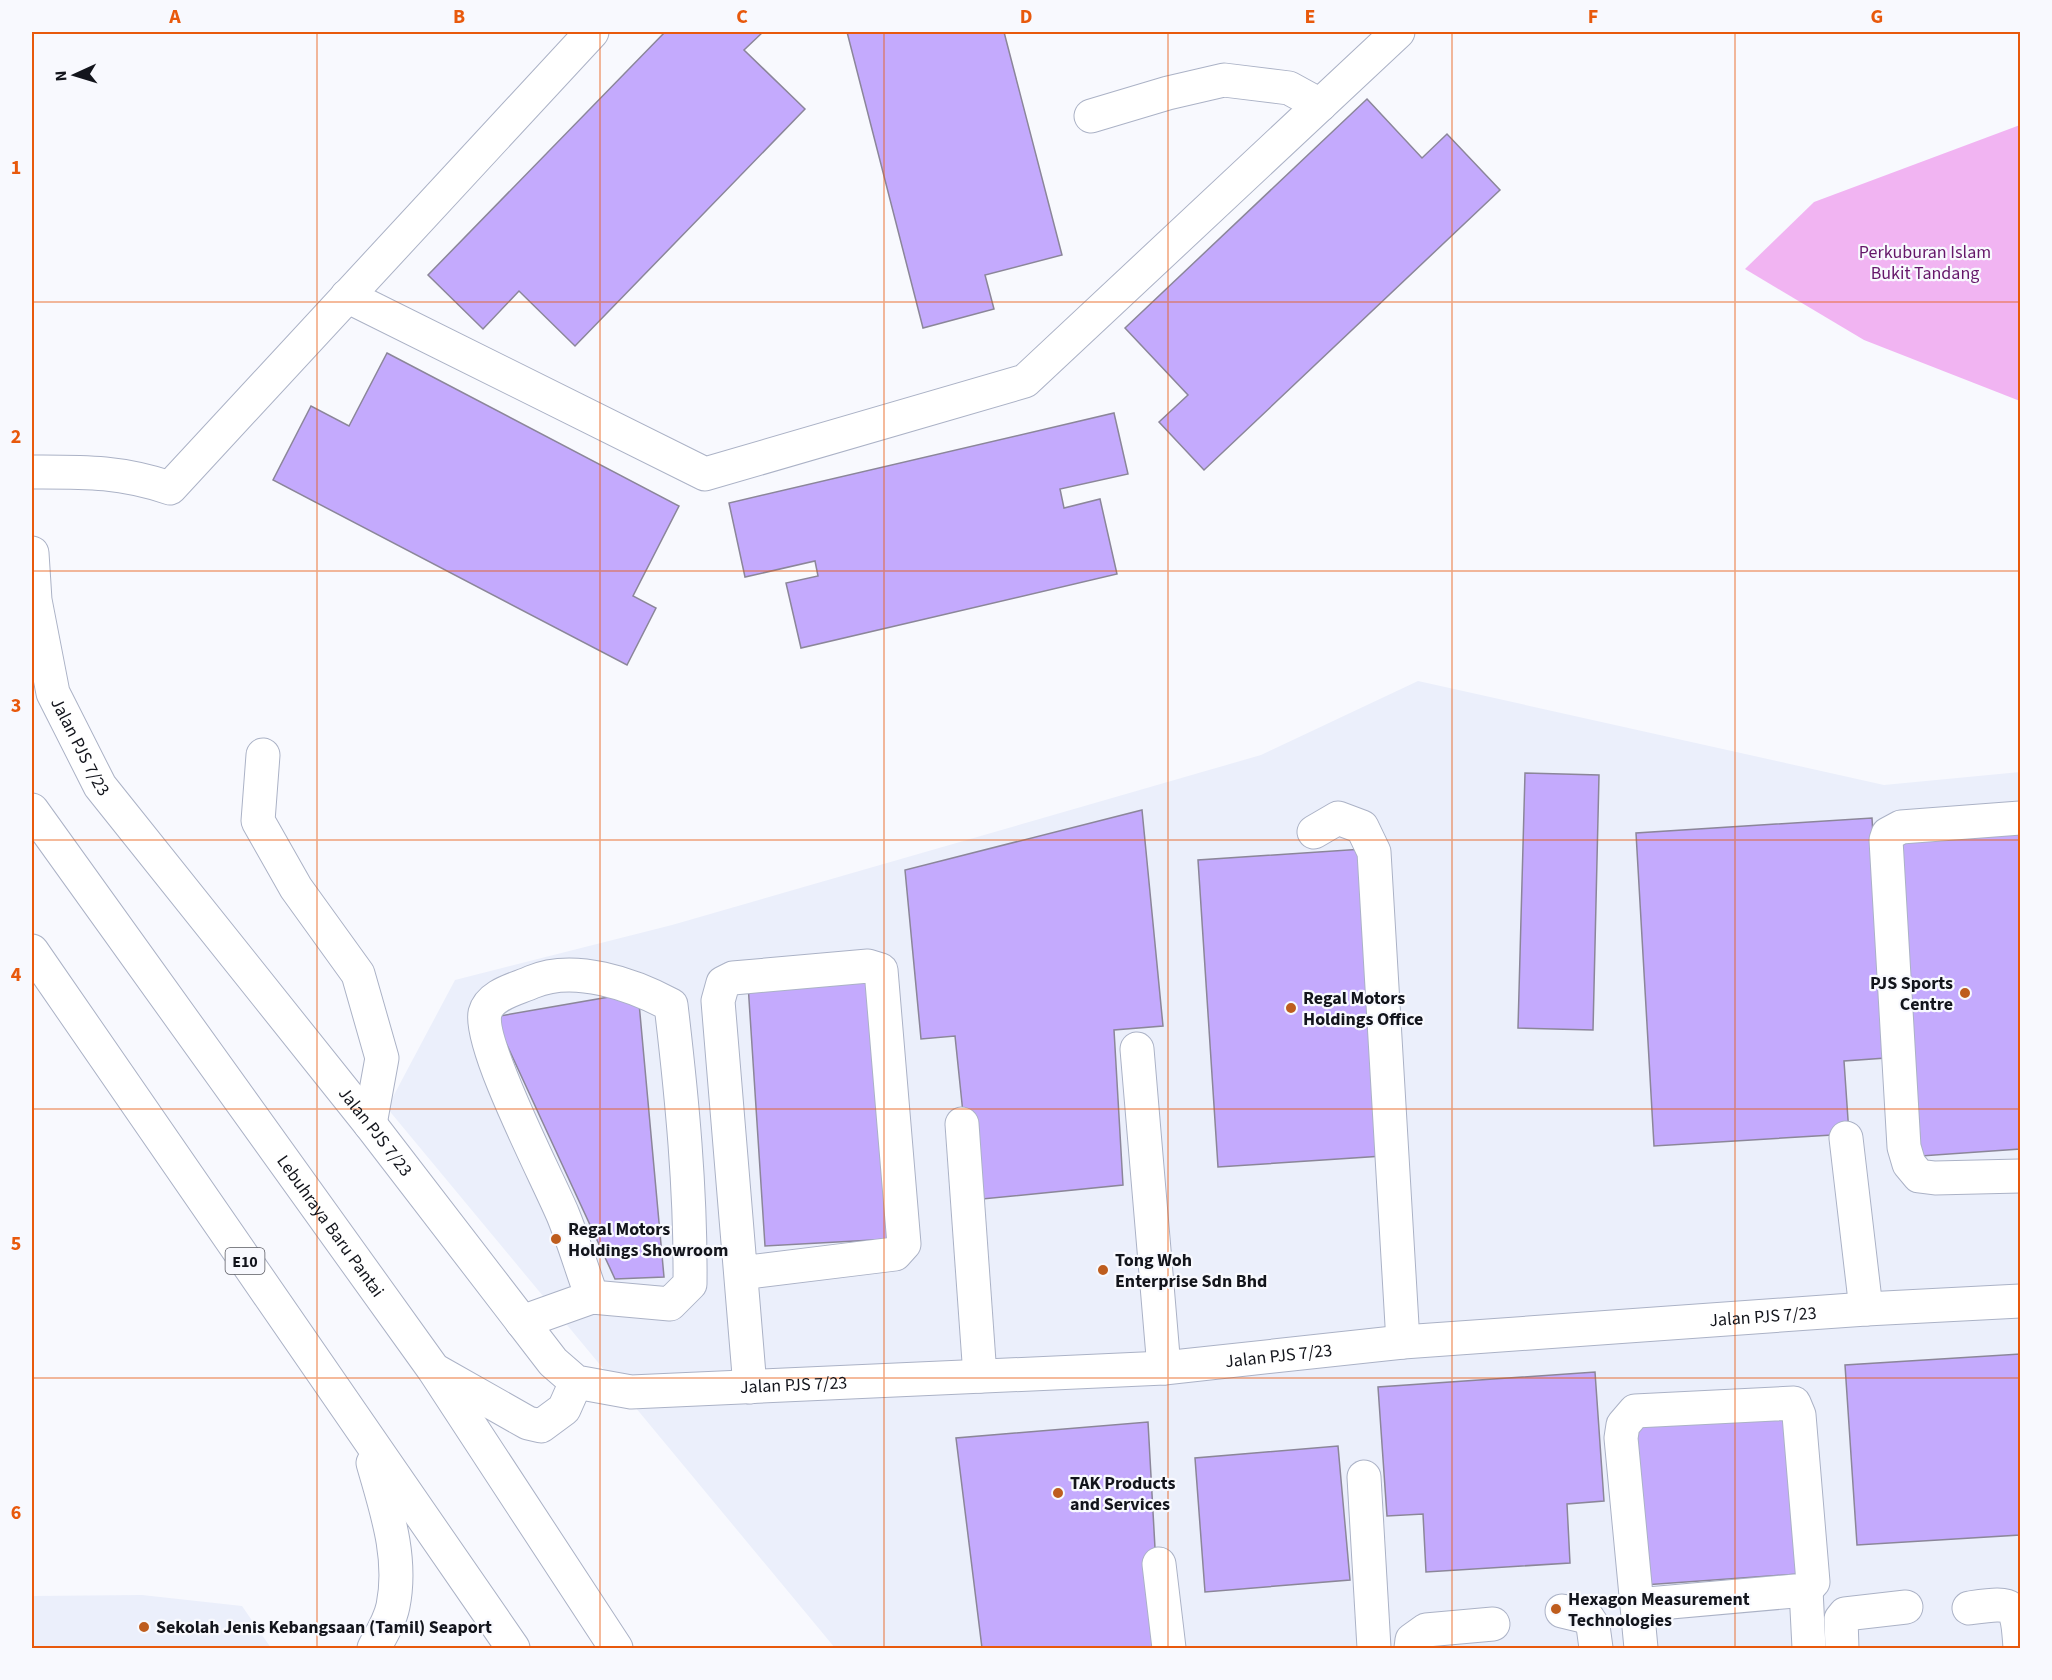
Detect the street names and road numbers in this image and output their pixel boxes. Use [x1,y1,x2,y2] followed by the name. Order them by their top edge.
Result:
[44,693,115,802] street label: Jalan PJS 7/23
[332,1082,418,1182] street label: Jalan PJS 7/23
[271,1150,390,1302] street label: Lebuhraya Baru Pantai
[226,1248,264,1274] road number: E10
[1708,1301,1817,1333] street label: Jalan PJS 7/23
[1224,1338,1333,1374] street label: Jalan PJS 7/23
[739,1370,848,1400] street label: Jalan PJS 7/23

